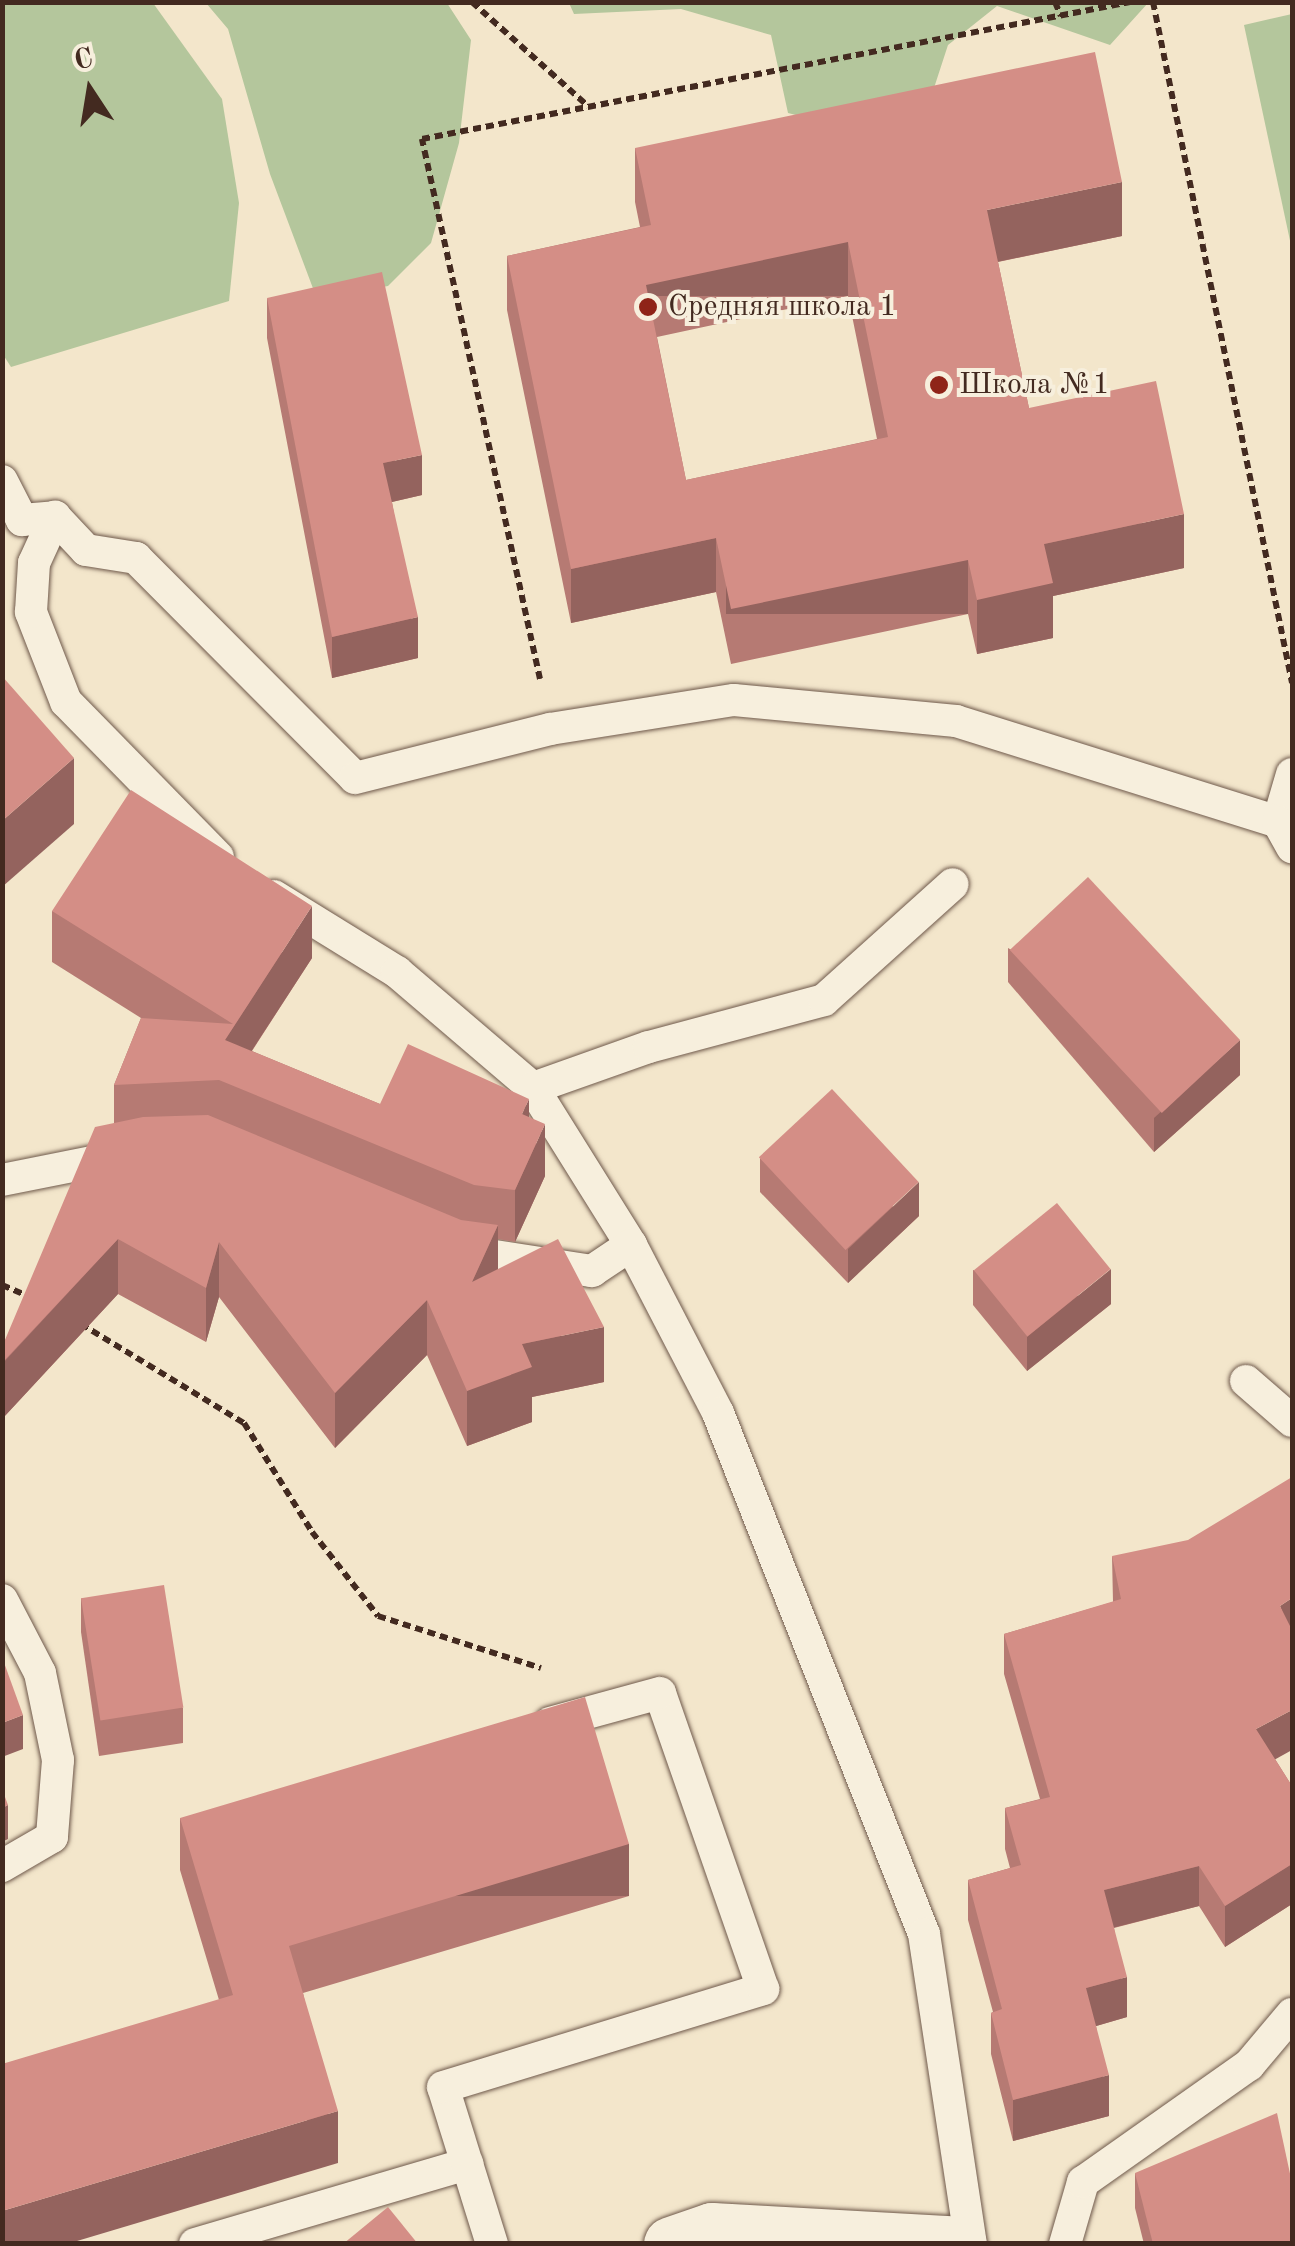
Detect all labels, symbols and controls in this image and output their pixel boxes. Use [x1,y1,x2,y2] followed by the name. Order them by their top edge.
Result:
[40,40,140,140] north arrow
[72,45,96,76] text: С
[668,289,897,325] place label: Средняя школа 1
[637,296,659,318] marker: Средняя школа 1
[959,367,1110,403] place label: Школа №1
[928,374,950,396] marker: Школа №1

